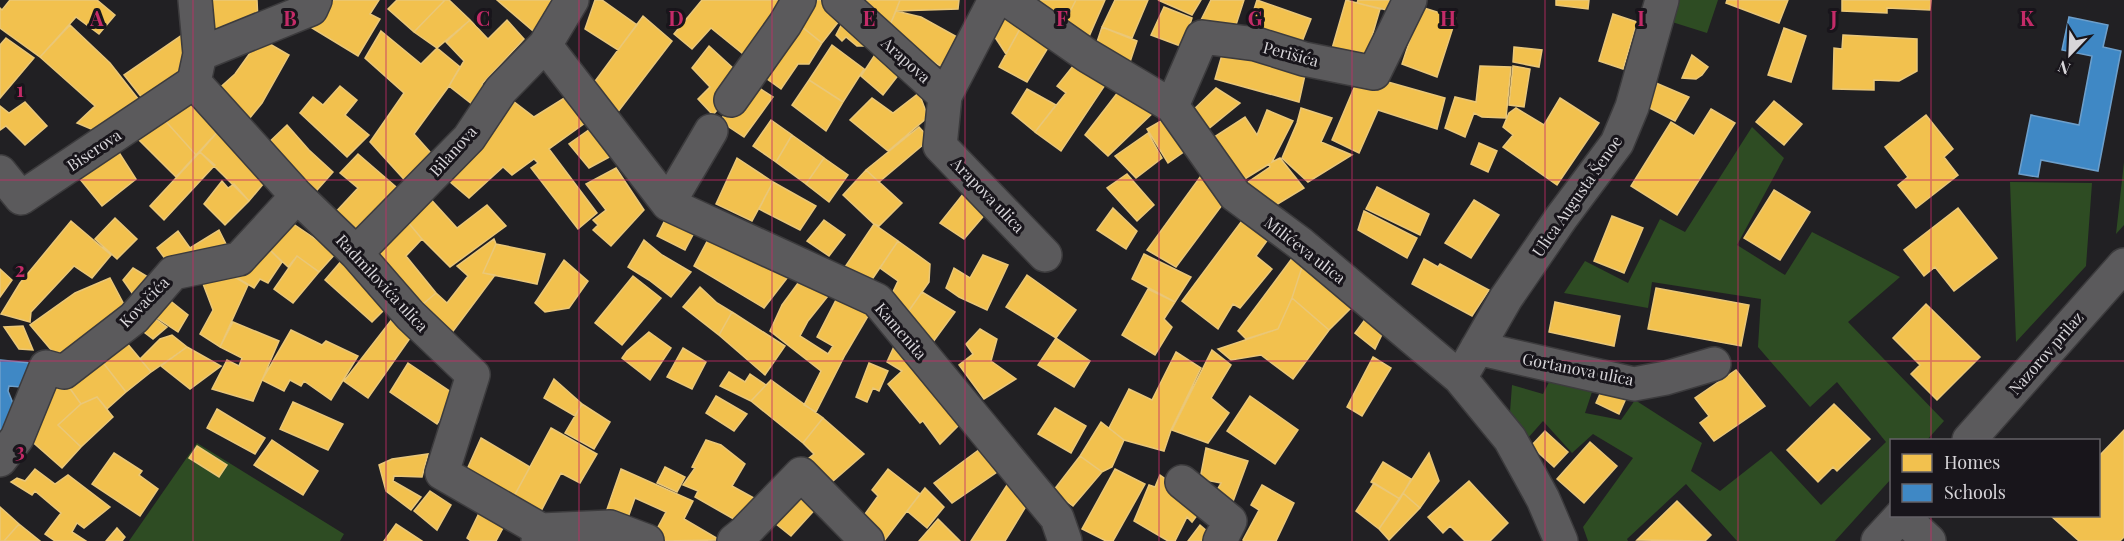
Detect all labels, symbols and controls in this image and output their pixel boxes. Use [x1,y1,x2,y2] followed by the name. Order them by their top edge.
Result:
[89,4,104,31] text: A
[283,4,297,31] text: B
[476,4,490,31] text: C
[668,4,684,31] text: D
[863,4,875,31] text: E
[1056,4,1068,31] text: F
[1248,4,1263,31] text: G
[1440,4,1456,31] text: H
[1637,4,1645,31] text: I
[1829,4,1838,31] text: J
[2020,4,2035,31] text: K
[2040,24,2100,84] north arrow
[877,31,935,87] street label: Arapova
[1261,36,1321,71] street label: Perišića
[2054,56,2073,80] text: N
[16,75,24,102] text: 1
[424,121,481,180] street label: Bilanova
[63,124,125,175] street label: Biserova
[1527,131,1626,260] street label: Ulica Augusta Šenoe
[946,152,1030,237] street label: Arapova ulica
[1260,211,1350,288] street label: Milićeva ulica
[332,229,433,336] street label: Radmilovića ulica
[15,255,25,282] text: 2
[114,272,173,332] street label: Kovačića
[871,298,932,363] street label: Kamenita
[2004,306,2088,399] street label: Nazorov prilaz
[1521,347,1635,390] street label: Gortanova ulica
[15,436,25,463] text: 3
[1890,439,2100,517] legend
[1944,450,2000,474] text: Homes
[1944,480,2006,504] text: Schools

